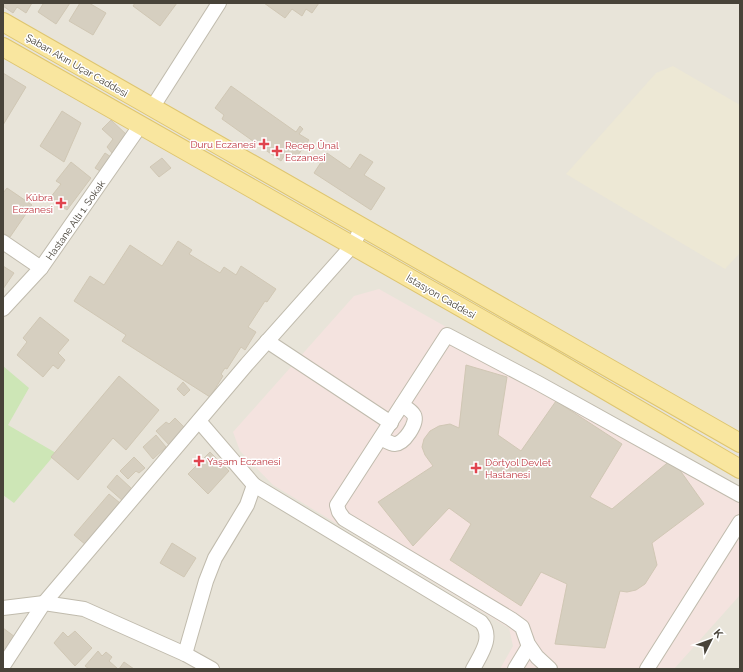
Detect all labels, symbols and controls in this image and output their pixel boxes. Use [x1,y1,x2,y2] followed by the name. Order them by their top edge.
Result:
[24,32,130,99] street label: Şaban Akın Uçar Caddesi
[190,139,256,150] place label: Duru Eczanesi
[259,139,269,149] marker: Duru Eczanesi
[285,140,339,163] place label: Recep Ünal Eczanesi
[272,146,282,156] marker: Recep Ünal Eczanesi
[44,178,107,262] street label: Hastane Altı 1. Sokak
[12,192,53,215] place label: Kübra Eczanesi
[56,198,66,208] marker: Kübra Eczanesi
[404,272,477,321] street label: İstasyon Caddesi
[194,456,204,466] marker: Yaşam Eczanesi
[207,456,281,467] place label: Yaşam Eczanesi
[485,457,552,480] place label: Dörtyol Devlet Hastanesi
[470,462,482,474] marker: Dörtyol Devlet Hastanesi
[691,620,731,660] north arrow
[711,627,726,641] text: K

